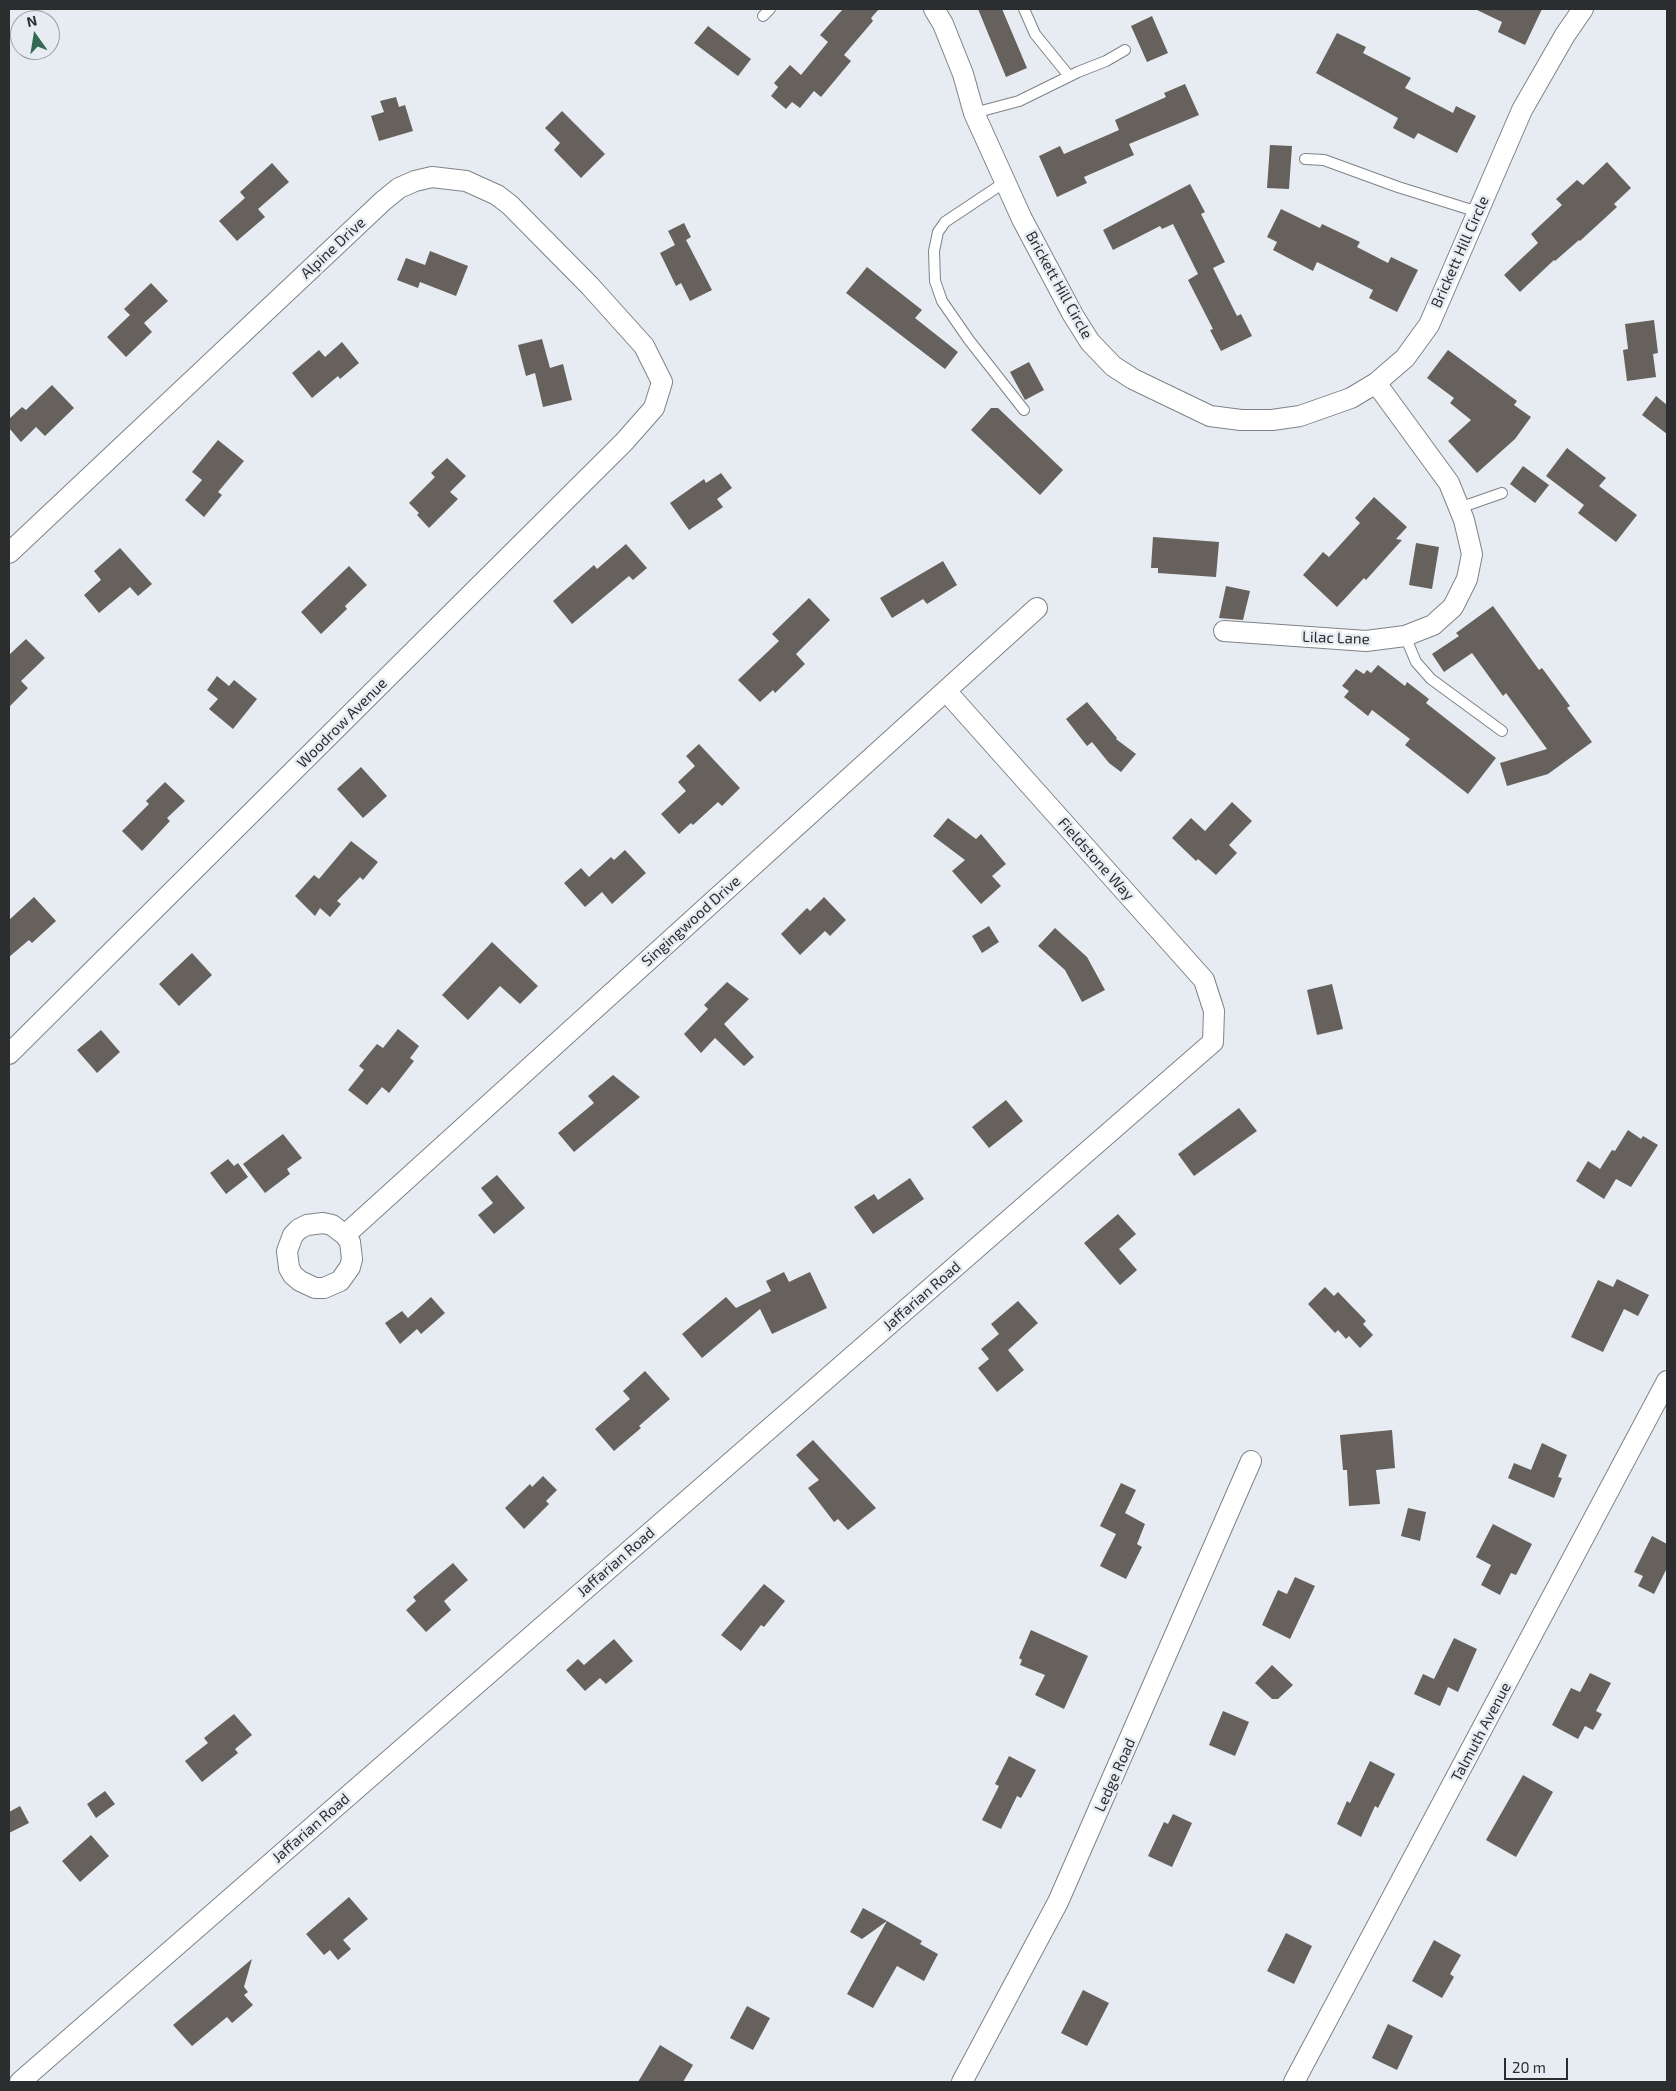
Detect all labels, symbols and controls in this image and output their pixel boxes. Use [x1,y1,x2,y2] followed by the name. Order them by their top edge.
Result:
[10,10,60,60] north arrow
[25,11,39,30] text: N
[1427,193,1493,311] street label: Brickett Hill Circle
[297,213,369,283] street label: Alpine Drive
[1022,228,1096,342] street label: Brickett Hill Circle
[1302,628,1370,648] street label: Lilac Lane
[293,674,391,772] street label: Woodrow Avenue
[1054,814,1138,904] street label: Fieldstone Way
[638,872,744,970] street label: Singingwood Drive
[880,1257,964,1335] street label: Jaffarian Road
[574,1523,658,1601] street label: Jaffarian Road
[1447,1679,1515,1785] street label: Talmuth Avenue
[1091,1735,1139,1815] street label: Ledge Road
[269,1789,353,1867] street label: Jaffarian Road
[1506,2048,1570,2080] scale bar
[1512,2058,1546,2076] text: 20 m

